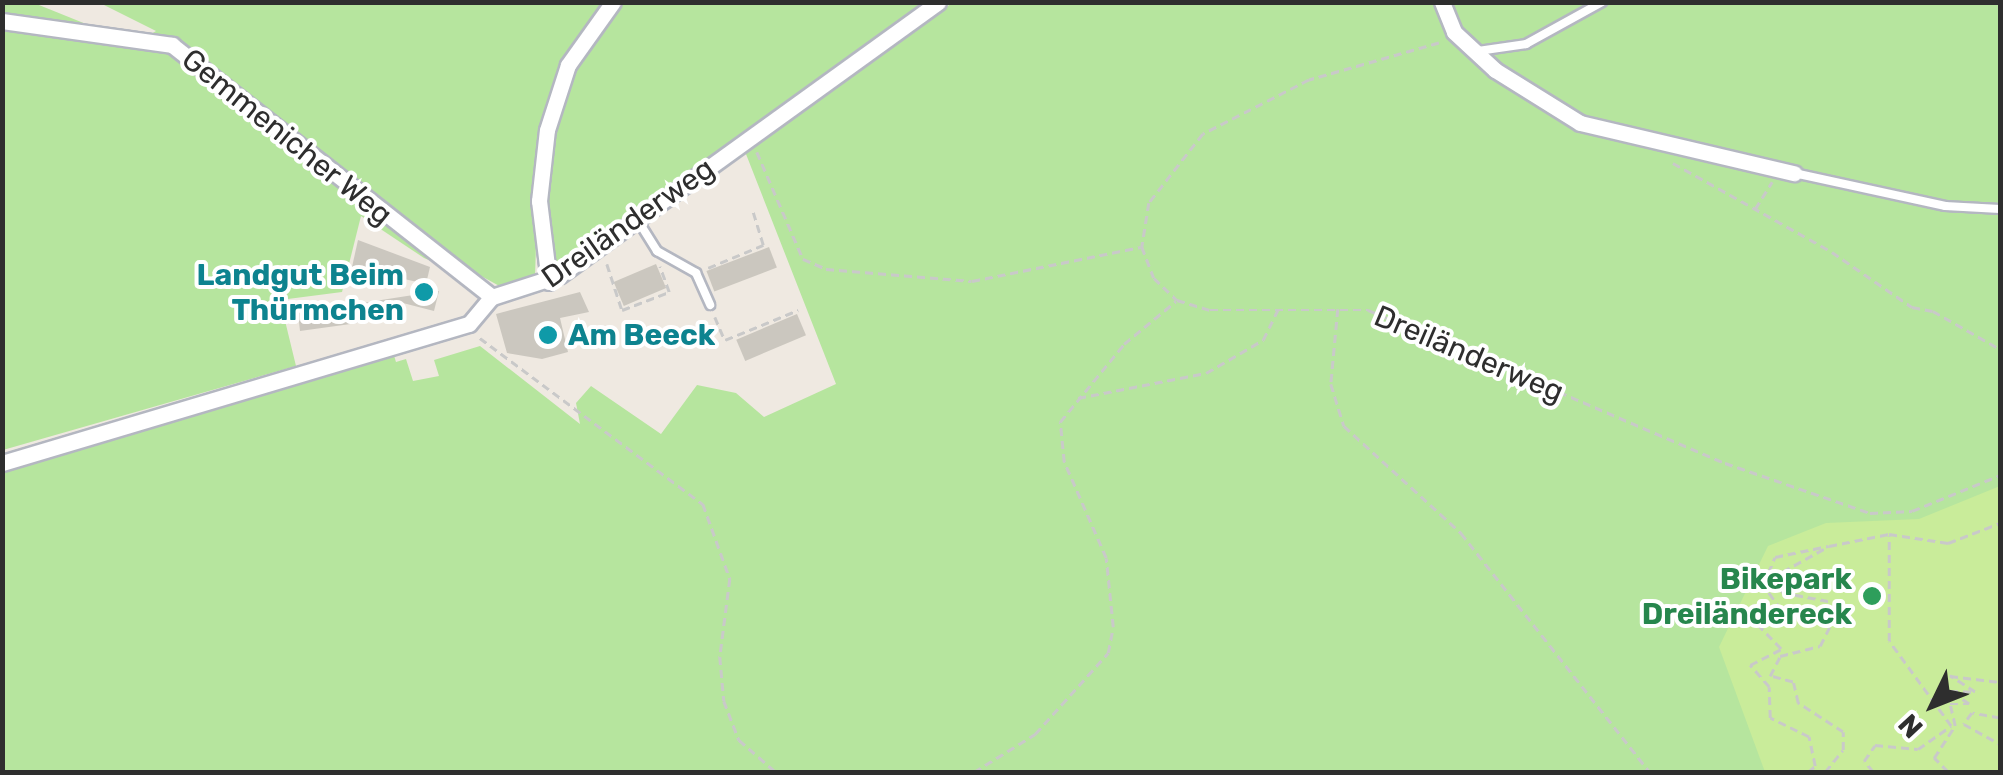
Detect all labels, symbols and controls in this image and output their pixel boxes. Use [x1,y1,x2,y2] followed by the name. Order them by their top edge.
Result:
[174,41,400,233] street label: Gemmenicher Weg
[535,150,721,296] street label: Dreiländerweg
[197,257,404,328] place label: Landgut Beim Thürmchen
[413,281,435,303] marker: Landgut Beim Thürmchen
[1369,298,1569,410] street label: Dreiländerweg
[568,317,715,353] place label: Am Beeck
[537,324,559,346] marker: Am Beeck
[1642,561,1852,632] place label: Bikepark Dreiländereck
[1861,585,1883,607] marker: Bikepark Dreiländereck
[1883,655,1983,755] north arrow
[1892,707,1930,744] text: N

